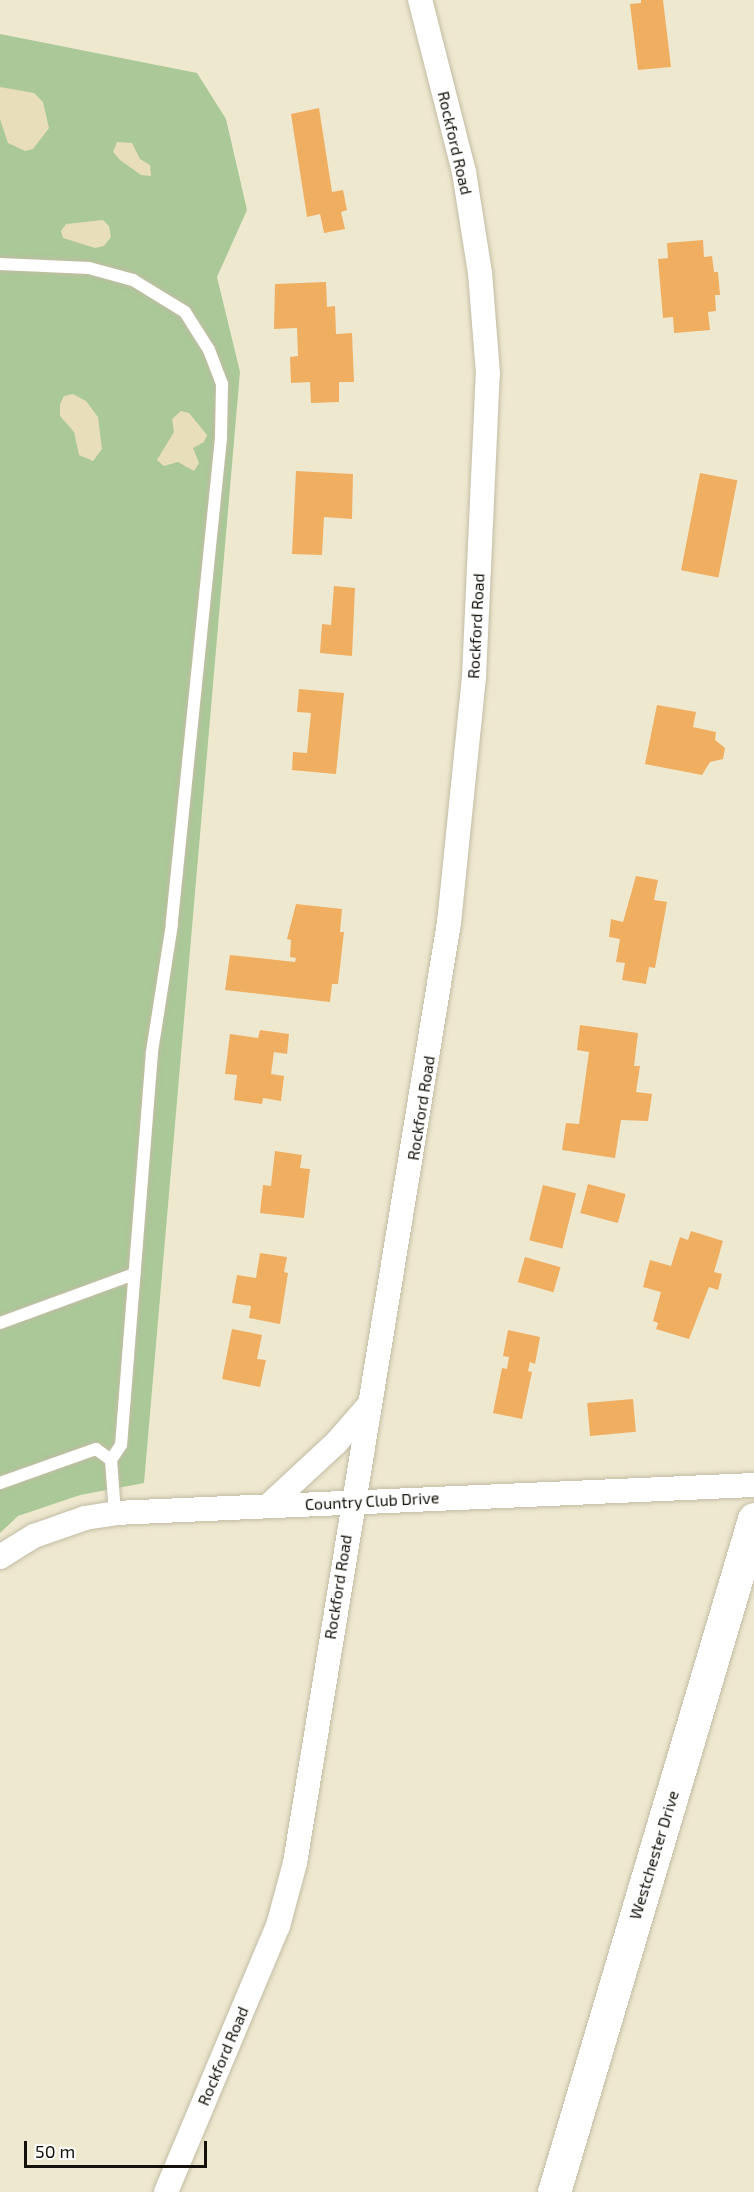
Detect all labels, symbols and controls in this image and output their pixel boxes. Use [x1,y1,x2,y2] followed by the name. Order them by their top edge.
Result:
[434,89,476,197] street label: Rockford Road
[464,573,488,679] street label: Rockford Road
[403,1054,439,1162] street label: Rockford Road
[304,1488,440,1514] street label: Country Club Drive
[320,1533,356,1641] street label: Rockford Road
[625,1788,683,1922] street label: Westchester Drive
[194,2004,252,2108] street label: Rockford Road
[27,2129,210,2167] scale bar
[35,2140,75,2162] text: 50 m

